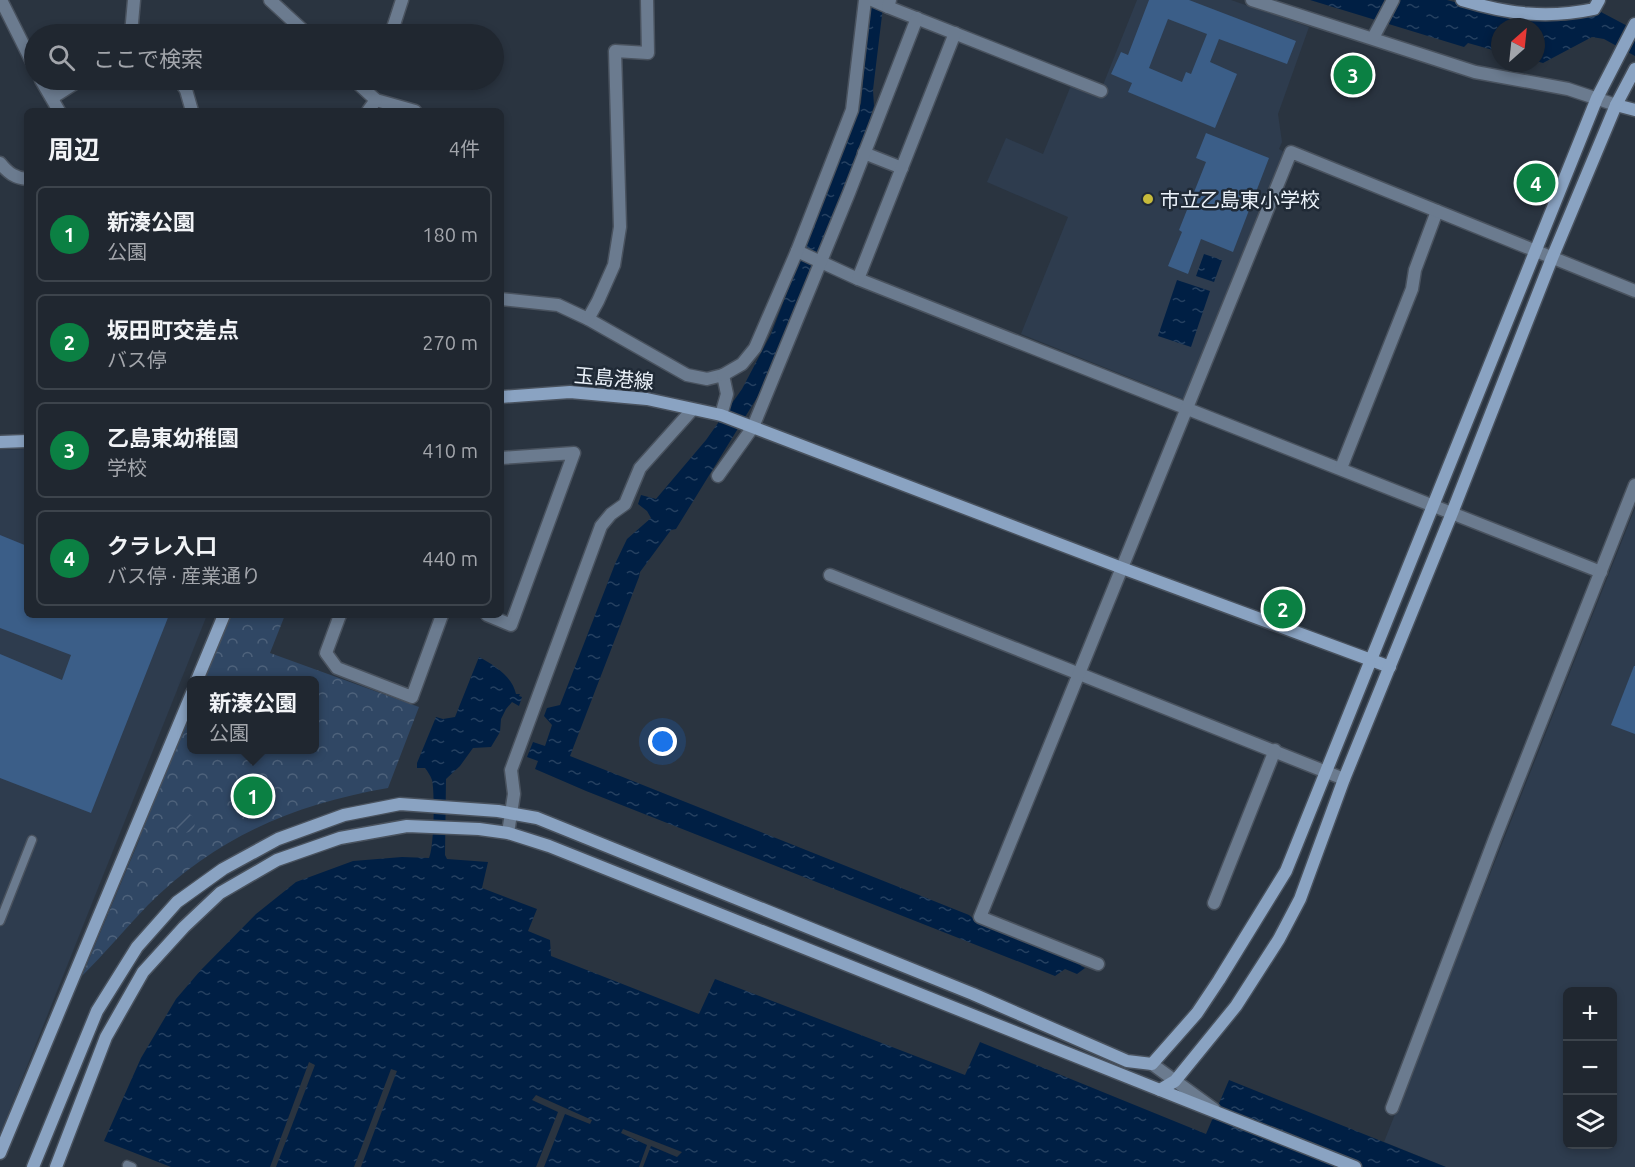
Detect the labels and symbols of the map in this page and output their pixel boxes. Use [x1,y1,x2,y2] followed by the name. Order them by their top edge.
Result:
[1491,18,1545,72] north arrow
[1334,52,1372,98] pin: 3
[1516,160,1556,206] pin: 4
[1160,188,1320,211] place label: 市立乙島東小学校
[1141,192,1155,206] marker: 市立乙島東小学校
[573,363,655,393] street label: 玉島港線
[1264,586,1302,632] pin: 2
[648,727,677,756] your location
[234,774,272,818] pin: 1

